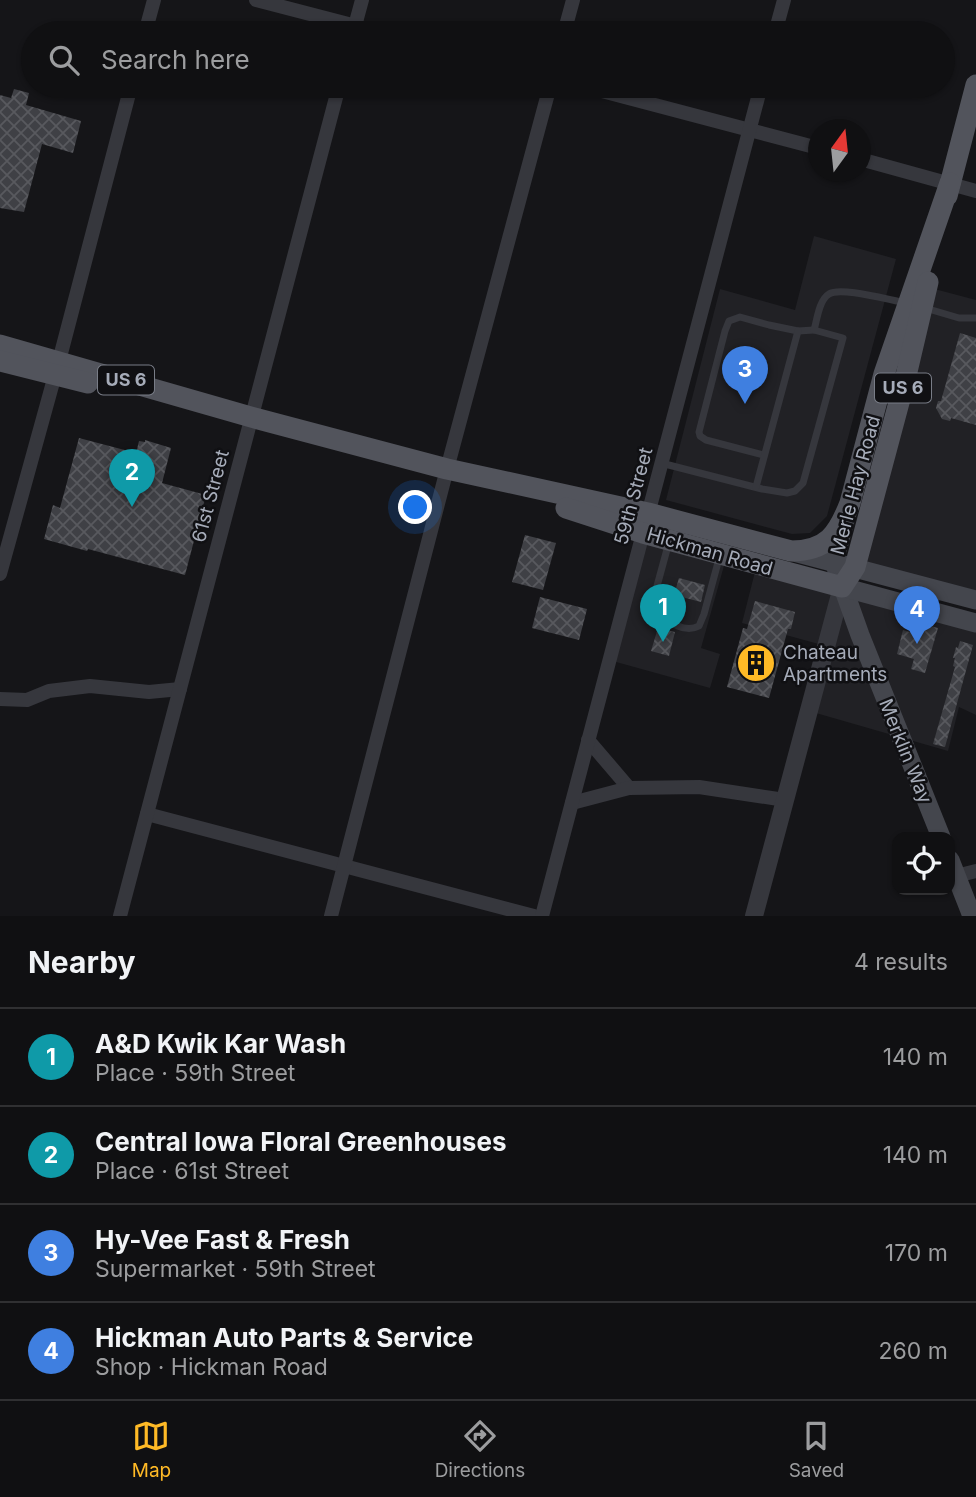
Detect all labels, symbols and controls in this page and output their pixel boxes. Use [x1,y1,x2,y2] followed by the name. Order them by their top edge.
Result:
[21,21,955,98] search box
[45,41,83,79] icon: search
[101,44,250,75] text: Search here
[808,119,871,182] north arrow
[722,346,768,404] pin: 3
[98,366,154,394] road number: US 6
[875,374,931,402] road number: US 6
[826,413,885,557] street label: Merle Hay Road
[609,445,658,547] street label: 59th Street
[187,447,234,545] street label: 61st Street
[109,449,155,507] pin: 2
[398,490,432,524] your location
[644,523,775,580] street label: Hickman Road
[640,584,686,642] pin: 1
[894,586,940,644] pin: 4
[783,641,887,686] place label: Chateau Apartments
[735,642,777,684] building icon: Chateau Apartments
[874,696,937,807] street label: Merklin Way
[892,832,955,895] map controls
[892,832,955,895] button: locate
[28,944,136,980] text: Nearby
[854,948,948,976] text: 4 results
[95,1028,346,1059] text: A&D Kwik Kar Wash
[46,1043,56,1071] text: 1
[883,1043,948,1071] text: 140 m
[95,1059,295,1087] text: Place · 59th Street
[95,1126,506,1157] text: Central Iowa Floral Greenhouses
[44,1141,58,1169] text: 2
[883,1141,948,1169] text: 140 m
[95,1157,289,1185] text: Place · 61st Street
[95,1224,350,1255] text: Hy-Vee Fast & Fresh
[44,1239,58,1267] text: 3
[885,1239,948,1267] text: 170 m
[95,1255,376,1283] text: Supermarket · 59th Street
[95,1322,473,1353] text: Hickman Auto Parts & Service
[43,1337,59,1365] text: 4
[879,1337,948,1365] text: 260 m
[95,1353,328,1381] text: Shop · Hickman Road
[132,1417,171,1482] tab: Map
[435,1417,525,1482] tab: Directions
[789,1417,844,1482] tab: Saved

